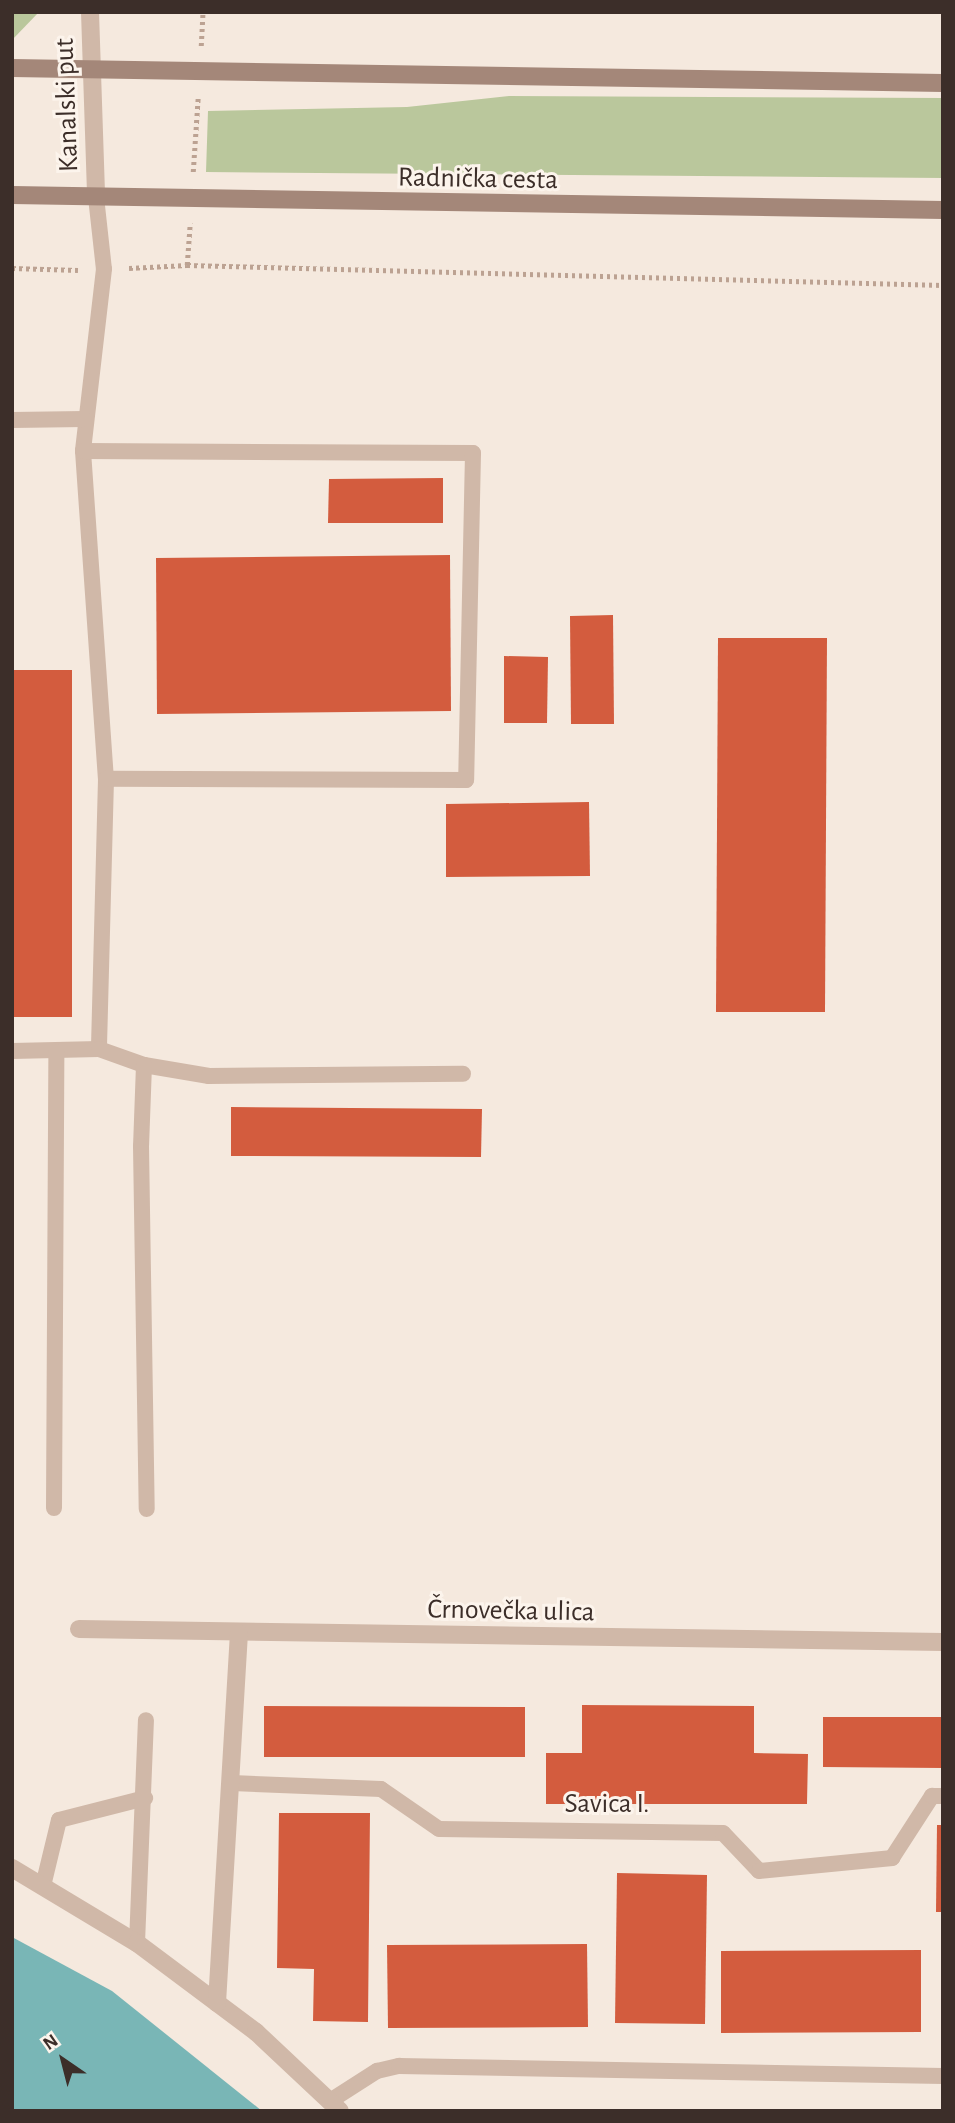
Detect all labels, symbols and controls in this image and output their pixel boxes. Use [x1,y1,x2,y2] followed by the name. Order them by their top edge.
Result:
[48,37,86,173] street label: Kanalski put
[398,161,558,197] street label: Radnička cesta
[427,1593,595,1629] street label: Črnovečka ulica
[565,1787,649,1821] street label: Savica I.
[28,2025,98,2095] north arrow
[40,2031,62,2054] text: N

